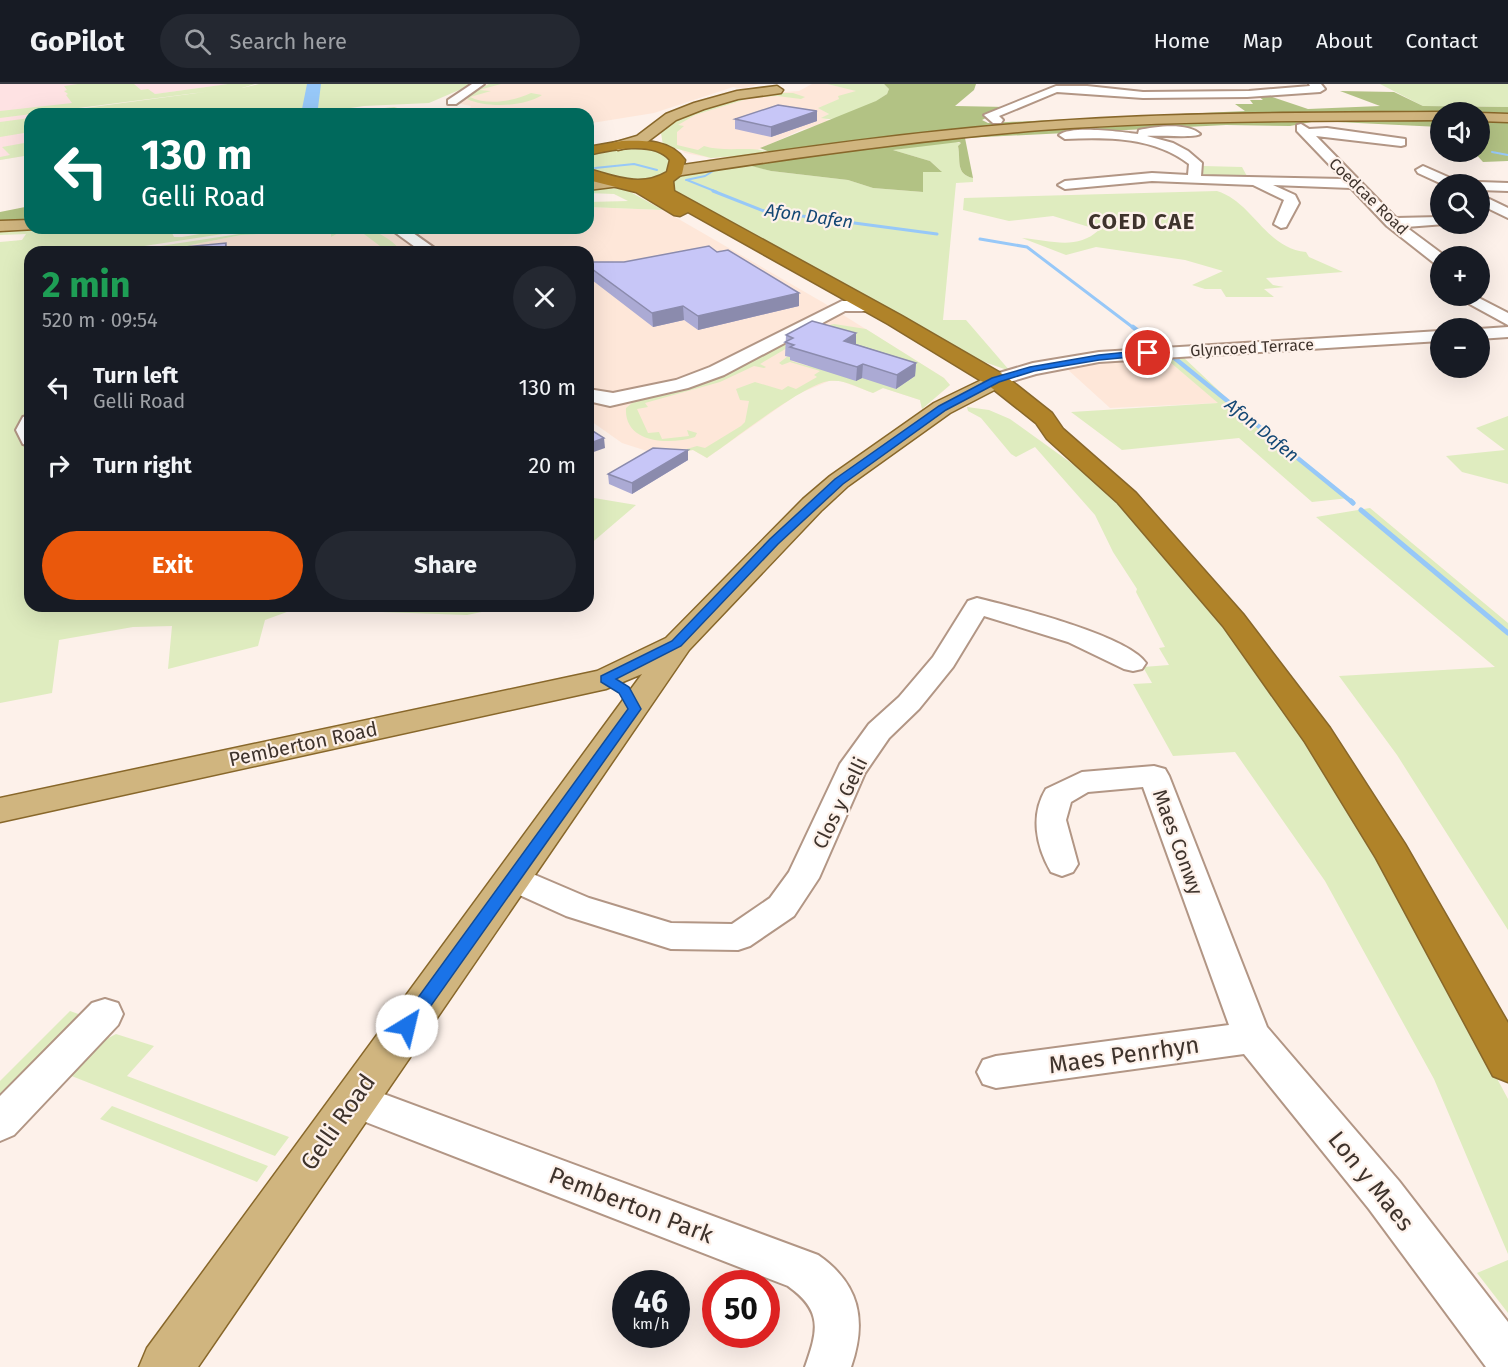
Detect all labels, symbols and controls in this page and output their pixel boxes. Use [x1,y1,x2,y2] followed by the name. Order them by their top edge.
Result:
[160,14,580,68] search box
[30,25,124,58] text: GoPilot
[181,25,214,58] icon: search
[229,28,347,55] text: Search here
[1154,28,1210,54] text: Home
[1243,28,1283,54] text: Map
[1316,28,1373,54] text: About
[1406,28,1478,54] text: Contact
[1430,102,1490,378] map controls
[1430,102,1490,162] button: sound
[141,130,252,180] text: 130 m
[42,132,120,210] icon: left
[1325,154,1412,239] street label: Coedcae Road
[1430,174,1490,234] button: search
[141,181,266,213] text: Gelli Road
[763,199,854,233] water label: Afon Dafen
[1088,208,1196,235] district label: COED CAE
[1430,246,1490,306] button: +
[42,263,131,307] text: 2 min
[513,266,576,329] button: close
[42,308,158,332] text: 520 m · 09:54
[1430,318,1490,378] button: −
[1122,327,1173,378] pin
[1190,335,1314,360] street label: Glyncoed Terrace
[1131,336,1164,369] icon: arrive
[93,362,178,389] text: Turn left
[42,371,75,404] icon: left
[519,374,576,401] text: 130 m
[93,389,185,413] text: Gelli Road
[1220,393,1303,466] water label: Afon Dafen
[42,449,75,482] icon: right
[93,452,192,479] text: Turn right
[528,452,576,479] text: 20 m
[42,531,303,600] button: Exit
[315,531,576,600] button: Share
[227,717,379,771] street label: Pemberton Road
[807,753,873,853] street label: Clos y Gelli
[1148,786,1208,898] street label: Maes Conwy
[375,994,439,1058] position arrow
[1047,1031,1201,1079] street label: Maes Penrhyn
[295,1069,381,1175] street label: Gelli Road
[1322,1126,1420,1236] street label: Lon y Maes
[545,1161,718,1249] street label: Pemberton Park
[702,1270,780,1348] speed limit sign: 50
[634,1284,668,1320] text: 46
[632,1315,670,1333] text: km/h

